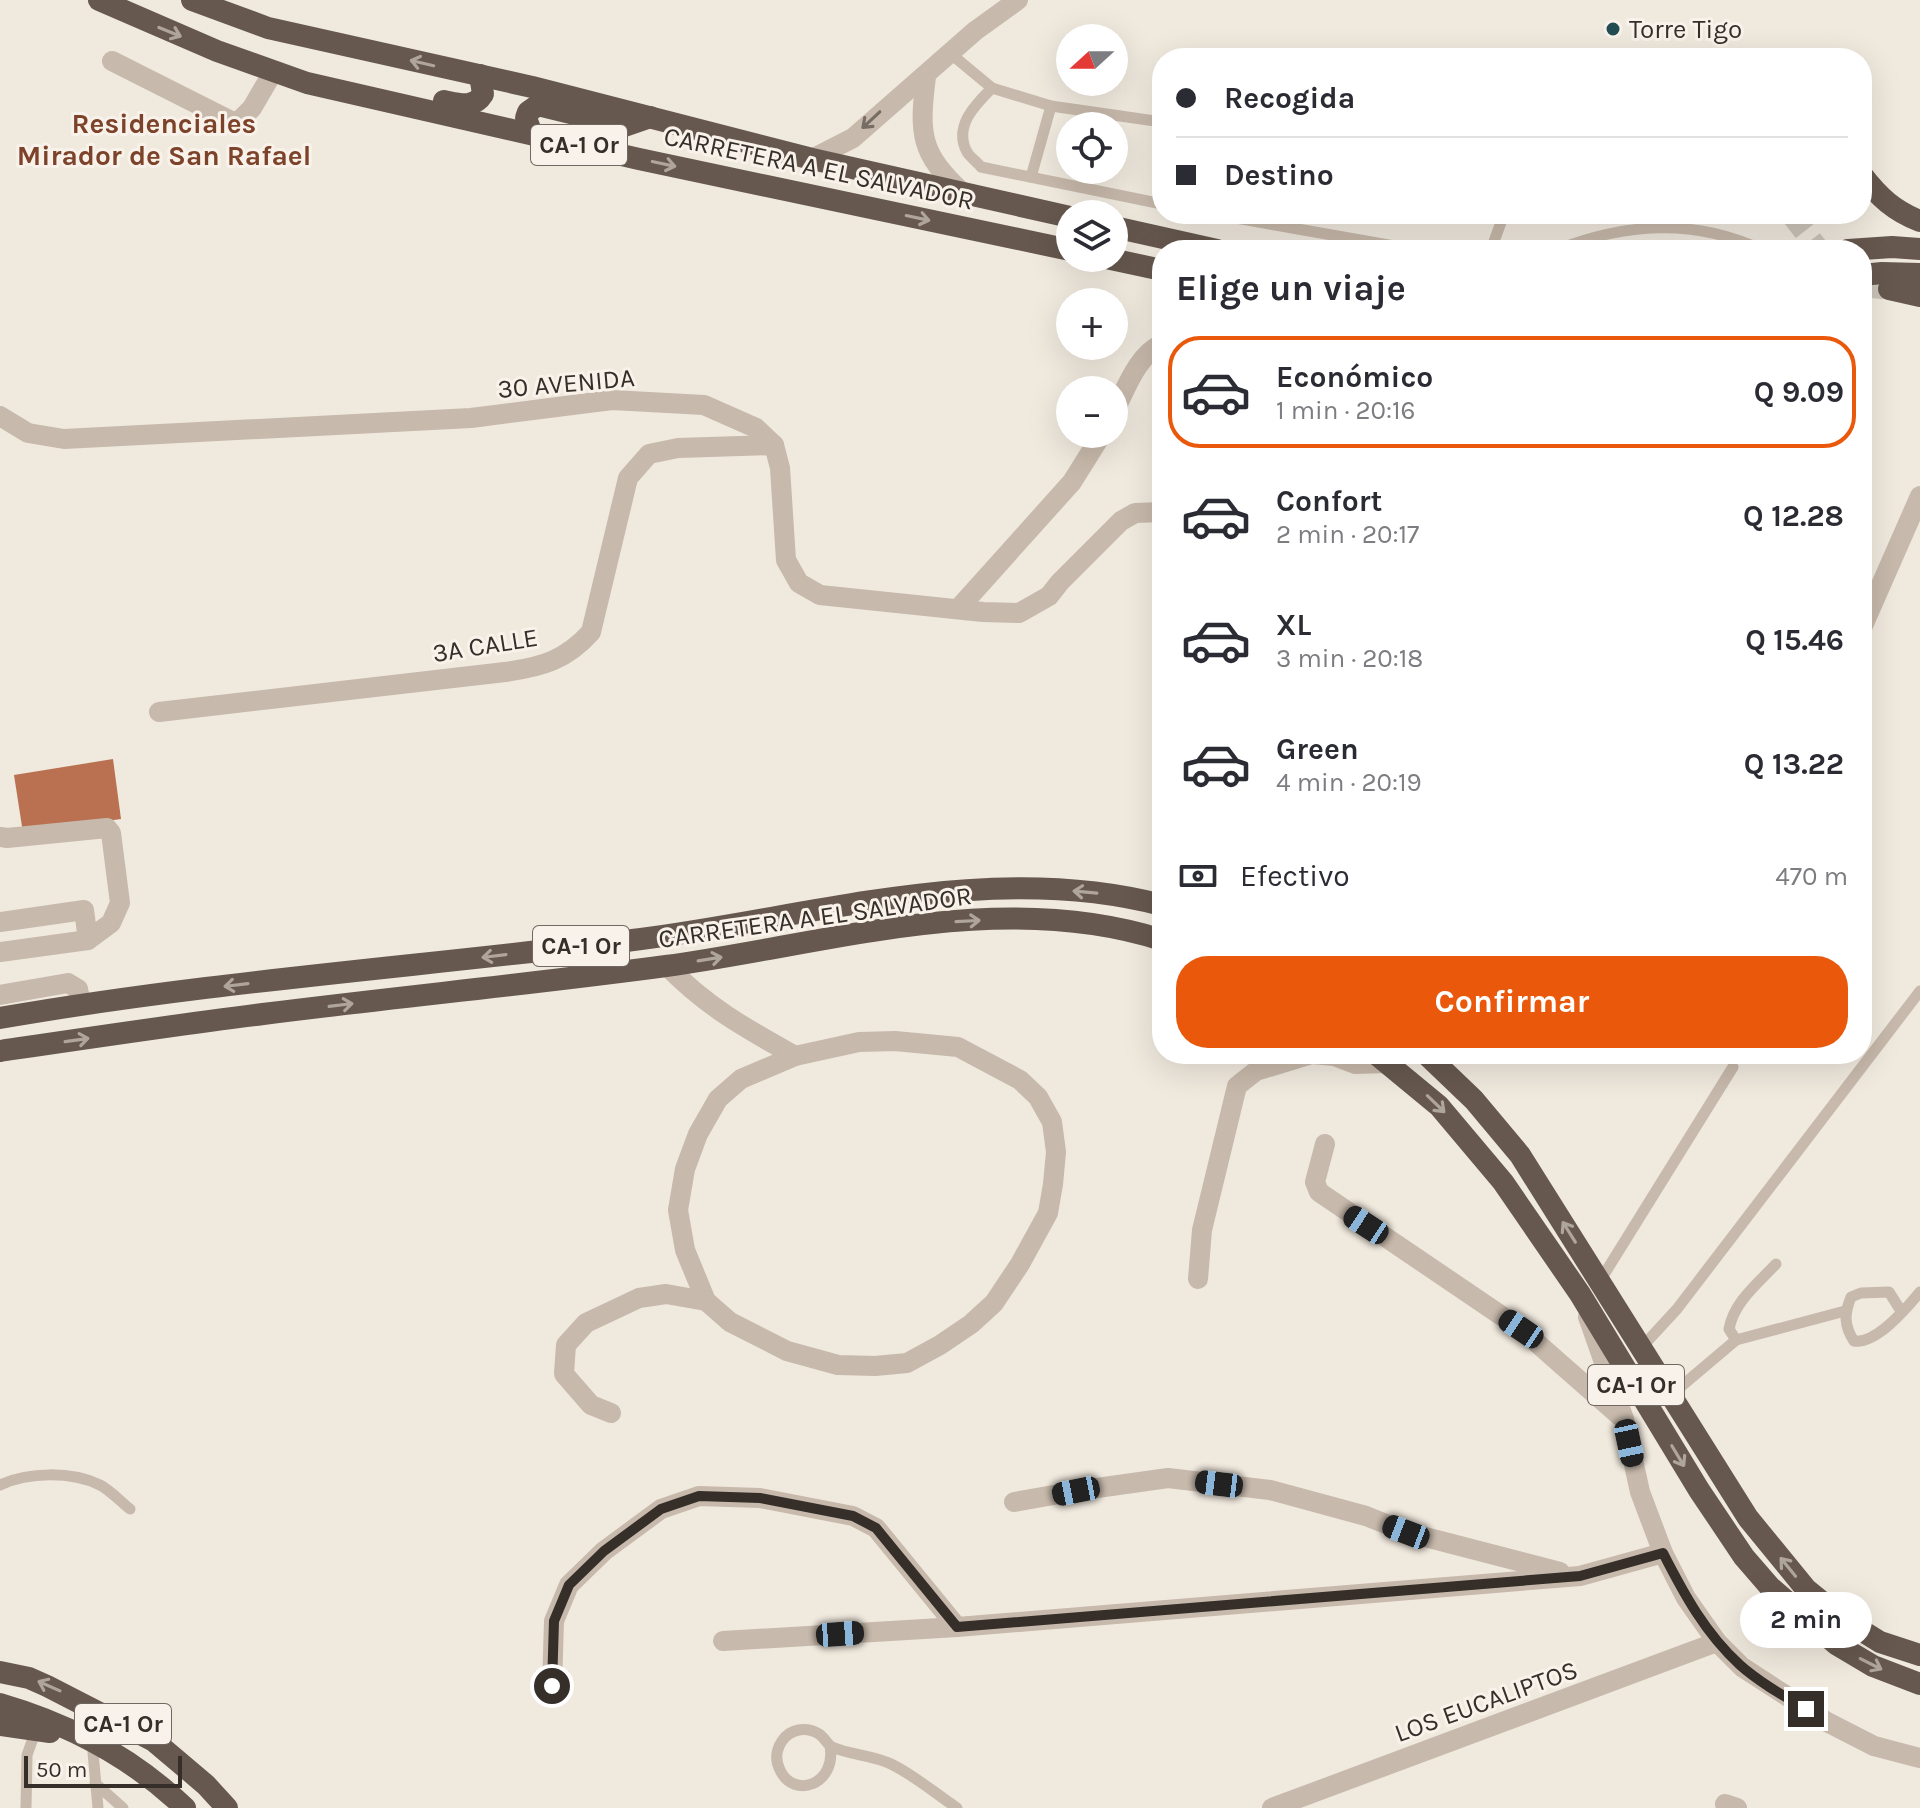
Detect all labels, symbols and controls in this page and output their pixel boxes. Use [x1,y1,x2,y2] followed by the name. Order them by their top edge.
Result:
[1629,14,1742,45] place label: Torre Tigo
[1604,20,1622,38] marker: Torre Tigo
[1056,24,1128,96] north arrow
[1056,24,1128,448] map controls
[157,26,182,40] one-way arrow
[410,55,436,70] one-way arrow
[1224,80,1355,116] text: Recogida
[17,107,311,172] district label: Residenciales Mirador de San Rafael
[862,111,882,129] one-way arrow
[1056,112,1128,184] button: locate
[661,120,977,217] street label: CARRETERA A EL SALVADOR
[531,125,627,165] road number: CA-1 Or
[650,157,676,172] one-way arrow
[1224,157,1334,193] text: Destino
[1056,200,1128,272] button: layers
[905,211,930,226] one-way arrow
[1176,267,1406,309] text: Elige un viaje
[1056,288,1128,360] button: +
[1180,356,1252,428] icon: car
[1276,359,1433,395] text: Económico
[496,362,636,405] street label: 30 AVENIDA
[1754,374,1844,410] text: Q 9.09
[1056,376,1128,448] button: −
[1276,395,1416,426] text: 1 min · 20:16
[1180,480,1252,552] icon: car
[1276,483,1382,519] text: Confort
[1743,498,1844,534] text: Q 12.28
[1276,519,1419,550] text: 2 min · 20:17
[1180,604,1252,676] icon: car
[1276,607,1311,643] text: XL
[430,622,540,669] street label: 3A CALLE
[1745,622,1844,658] text: Q 15.46
[1276,643,1423,674] text: 3 min · 20:18
[1180,728,1252,800] icon: car
[1276,731,1359,767] text: Green
[1744,746,1844,782] text: Q 13.22
[1276,767,1422,798] text: 4 min · 20:19
[1176,854,1220,898] icon: cash
[1240,858,1350,894] text: Efectivo
[1775,861,1848,892] text: 470 m
[656,880,974,955] street label: CARRETERA A EL SALVADOR
[1072,884,1099,899] one-way arrow
[954,913,981,928] one-way arrow
[533,926,629,966] road number: CA-1 Or
[481,948,508,963] one-way arrow
[697,951,723,966] one-way arrow
[1176,956,1848,1048] button: Confirmar
[223,978,250,993] one-way arrow
[327,997,354,1012] one-way arrow
[64,1032,89,1047] one-way arrow
[1426,1095,1446,1114] one-way arrow
[1339,1202,1393,1248] car
[1561,1221,1577,1244] one-way arrow
[1494,1306,1548,1352] car
[1588,1365,1684,1405] road number: CA-1 Or
[1612,1417,1646,1469] car
[1670,1444,1686,1467] one-way arrow
[1194,1469,1244,1499] car
[1050,1475,1102,1507] car
[1379,1512,1433,1552] car
[1779,1557,1797,1577] one-way arrow
[1740,1593,1872,1649] callout: 2 min
[1770,1604,1842,1635] text: 2 min
[815,1620,865,1648] car
[1390,1654,1582,1749] street label: LOS EUCALIPTOS
[1859,1656,1882,1672] one-way arrow
[534,1668,570,1704] route start
[37,1678,61,1693] one-way arrow
[1788,1691,1824,1727] route end
[75,1704,171,1744] road number: CA-1 Or
[24,1752,182,1788] scale bar
[36,1757,87,1783] text: 50 m

